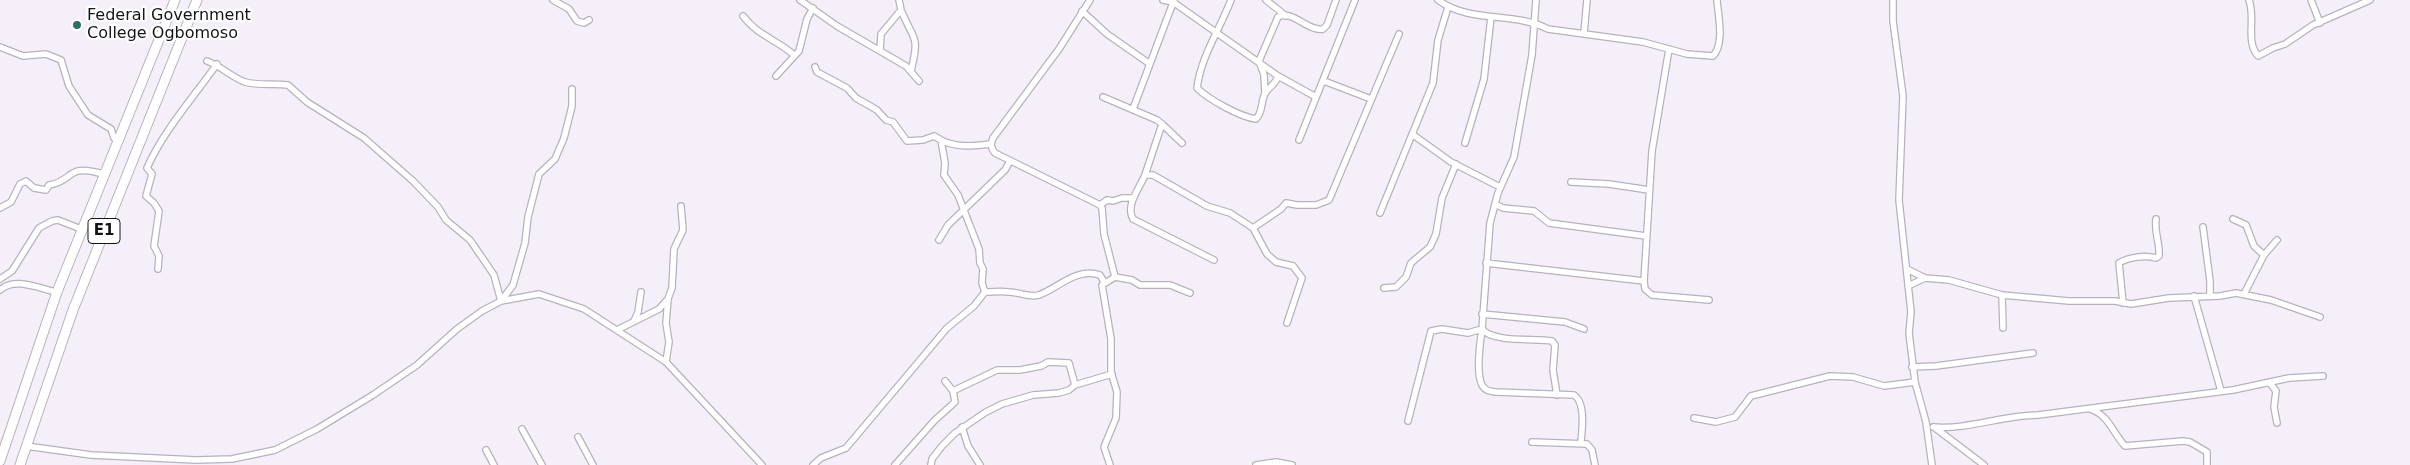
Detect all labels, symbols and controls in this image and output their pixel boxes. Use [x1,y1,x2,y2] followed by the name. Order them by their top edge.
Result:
[87,6,251,44] place label: Federal Government College Ogbomoso
[71,19,83,31] marker: Federal Government College Ogbomoso
[88,218,120,244] road number: E1

